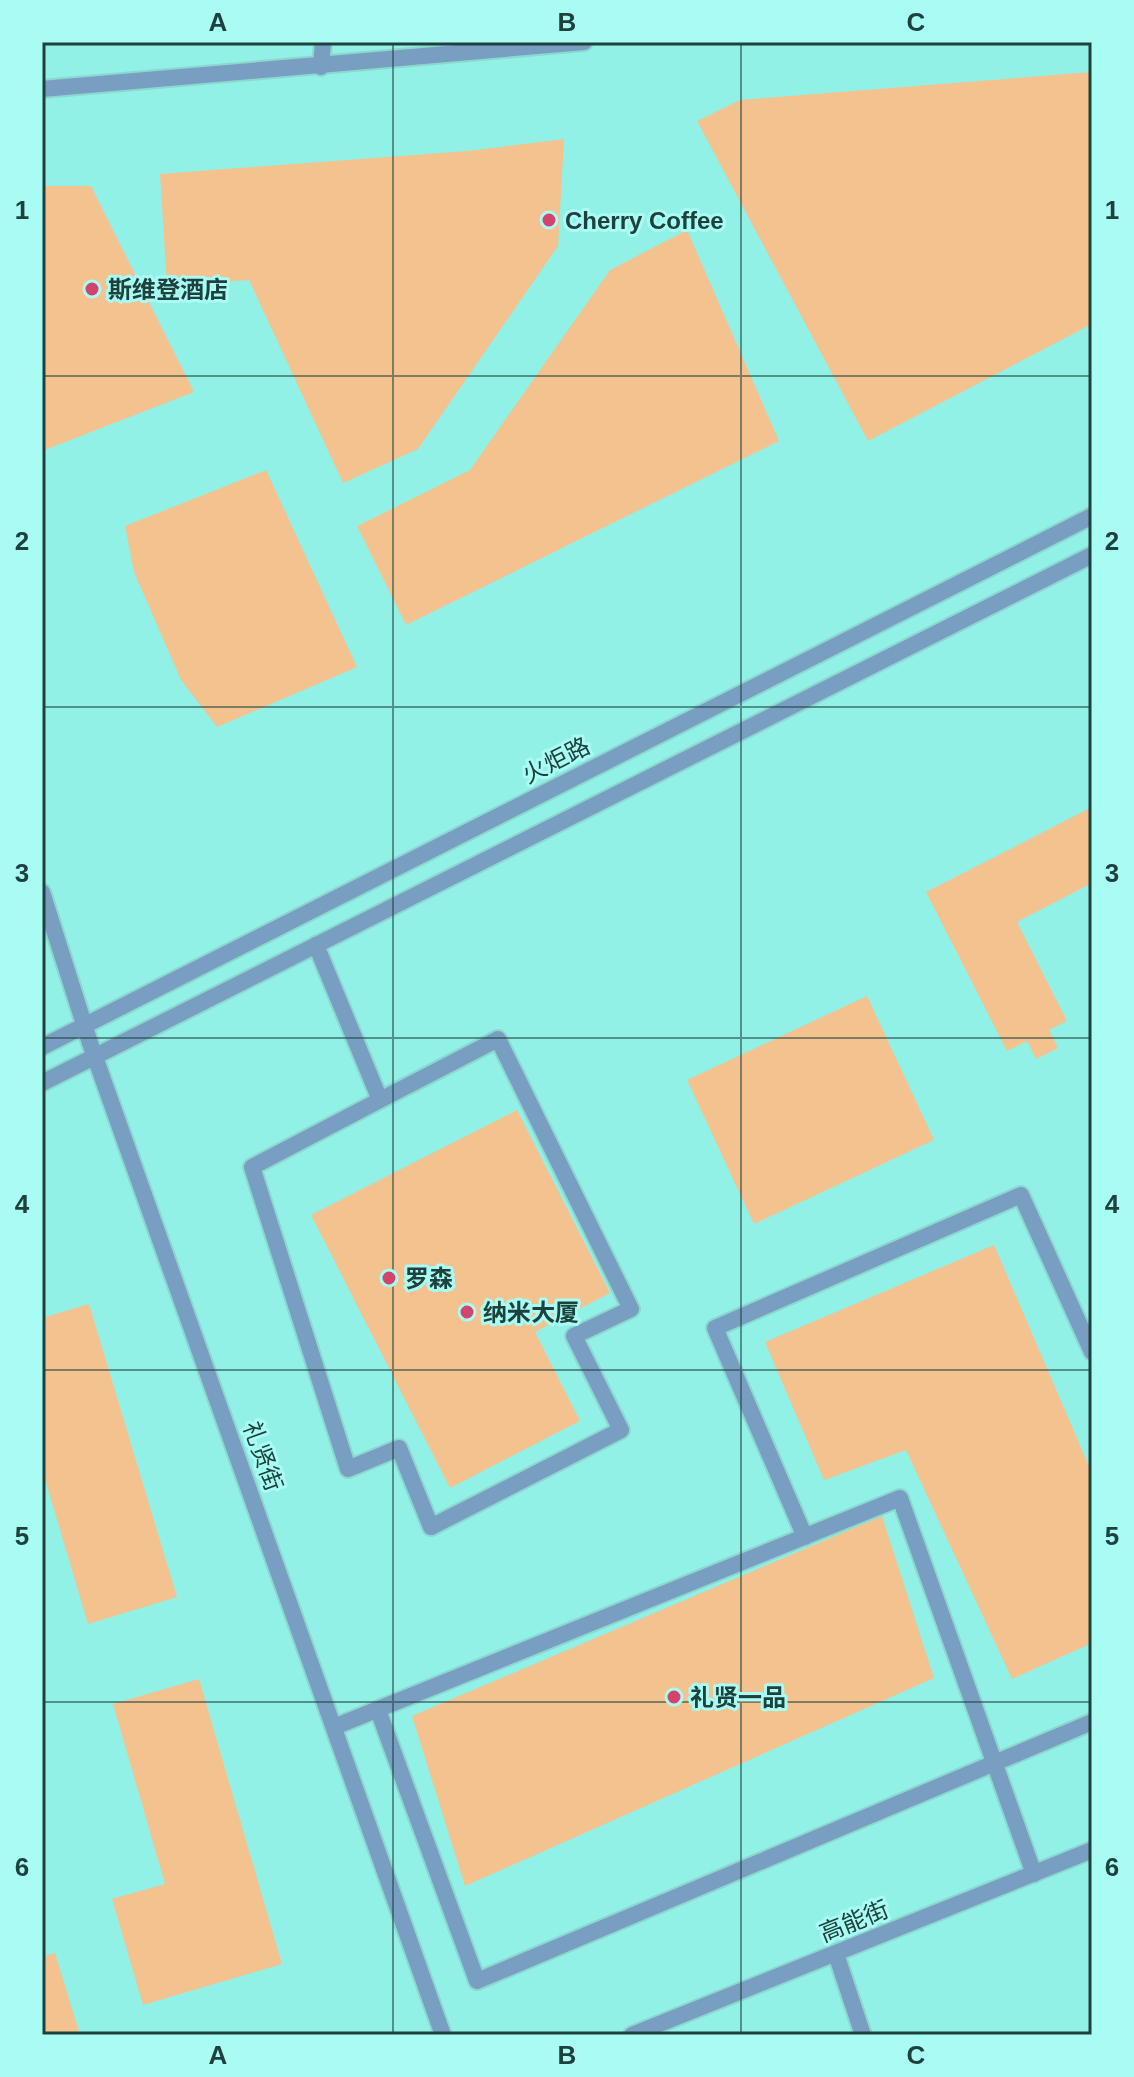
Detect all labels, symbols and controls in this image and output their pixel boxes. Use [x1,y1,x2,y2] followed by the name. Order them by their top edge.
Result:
[209,7,228,37] text: A
[558,7,576,37] text: B
[907,7,926,37] text: C
[15,195,29,225] text: 1
[1105,195,1119,225] text: 1
[565,207,724,234] place label: Cherry Coffee
[540,211,558,229] marker: Cherry Coffee
[108,276,228,303] place label: 斯维登酒店
[83,280,101,298] marker: 斯维登酒店
[15,526,29,556] text: 2
[1105,526,1119,556] text: 2
[518,732,594,788] street label: 火炬路
[15,858,29,888] text: 3
[1105,858,1119,888] text: 3
[15,1189,30,1219] text: 4
[1105,1189,1120,1219] text: 4
[405,1265,453,1292] place label: 罗森
[380,1269,398,1287] marker: 罗森
[483,1299,579,1326] place label: 纳米大厦
[458,1303,476,1321] marker: 纳米大厦
[238,1418,288,1494] street label: 礼贤街
[15,1521,29,1551] text: 5
[1105,1521,1119,1551] text: 5
[690,1684,786,1711] place label: 礼贤一品
[665,1688,683,1706] marker: 礼贤一品
[15,1852,29,1882] text: 6
[1105,1852,1119,1882] text: 6
[816,1895,892,1947] street label: 高能街
[209,2040,228,2070] text: A
[558,2040,576,2070] text: B
[907,2040,926,2070] text: C

